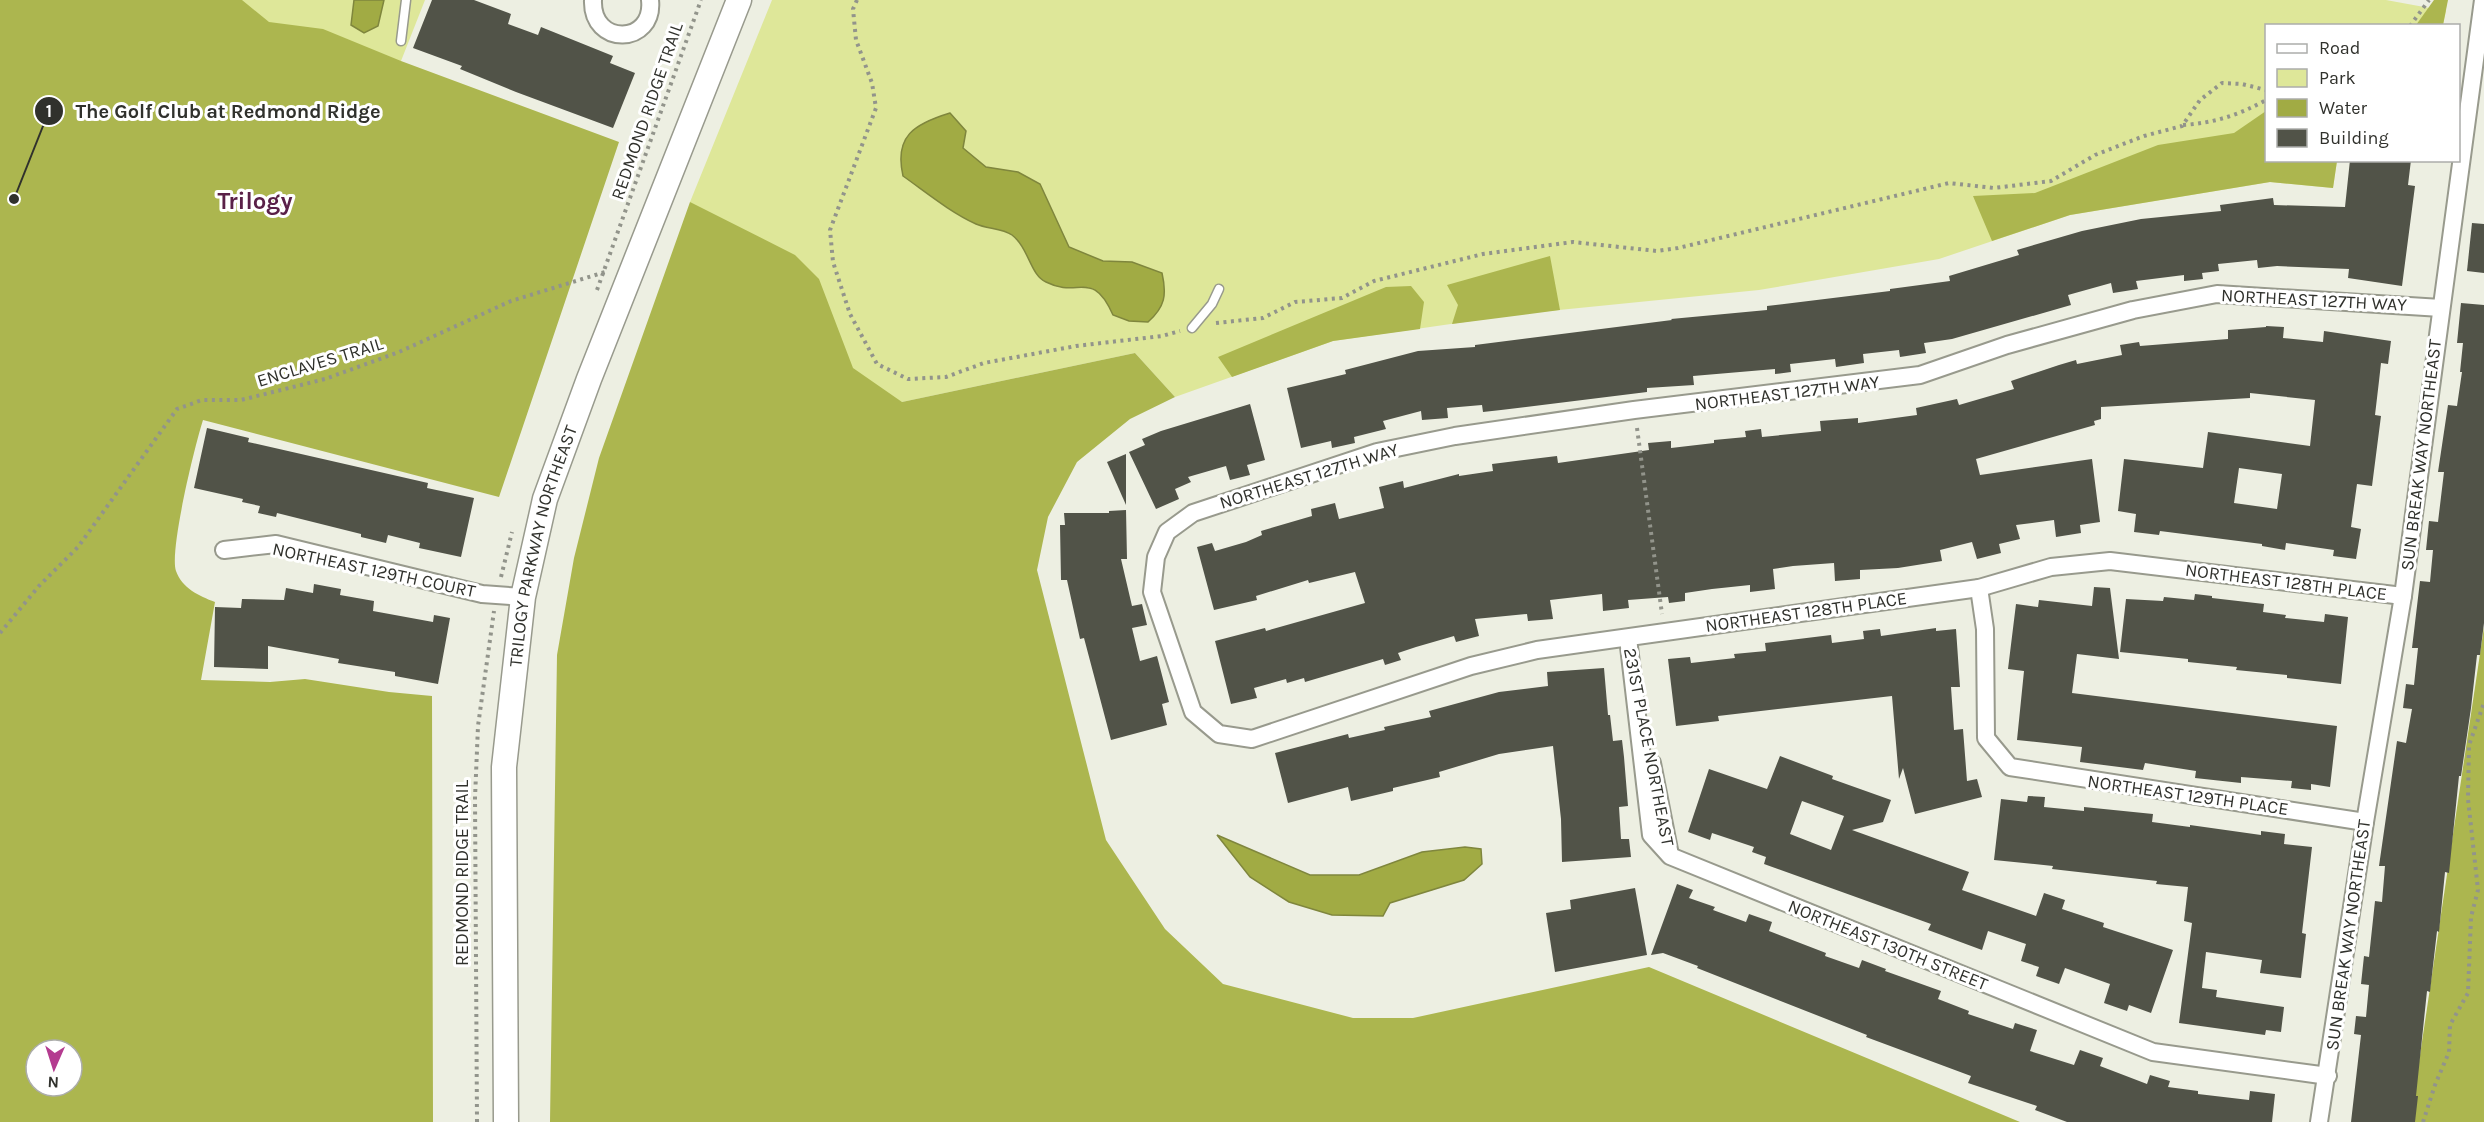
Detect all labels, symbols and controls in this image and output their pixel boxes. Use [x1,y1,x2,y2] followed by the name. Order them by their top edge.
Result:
[606,19,688,203] street label: REDMOND RIDGE TRAIL
[2265,24,2460,162] legend
[2319,37,2360,59] text: Road
[2319,67,2356,89] text: Park
[34,92,393,130] callout: The Golf Club at Redmond Ridge
[2319,97,2367,119] text: Water
[46,100,52,122] text: 1
[75,100,381,123] text: The Golf Club at Redmond Ridge
[2319,127,2389,149] text: Building
[217,187,293,215] district label: Trilogy
[2221,284,2408,316] street label: NORTHEAST 127TH WAY
[254,332,386,392] street label: ENCLAVES TRAIL
[2396,338,2446,572] street label: SUN BREAK WAY NORTHEAST
[1693,371,1881,415] street label: NORTHEAST 127TH WAY
[504,422,582,668] street label: TRILOGY PARKWAY NORTHEAST
[1217,438,1401,514] street label: NORTHEAST 127TH WAY
[270,538,478,602] street label: NORTHEAST 129TH COURT
[2184,559,2388,605] street label: NORTHEAST 128TH PLACE
[1704,587,1908,637] street label: NORTHEAST 128TH PLACE
[1619,646,1679,848] street label: 231ST PLACE NORTHEAST
[2086,770,2290,820] street label: NORTHEAST 129TH PLACE
[451,779,473,966] street label: REDMOND RIDGE TRAIL
[2321,818,2375,1052] street label: SUN BREAK WAY NORTHEAST
[1785,895,1991,995] street label: NORTHEAST 130TH STREET
[24,1038,84,1098] north arrow
[47,1073,59,1092] text: N

